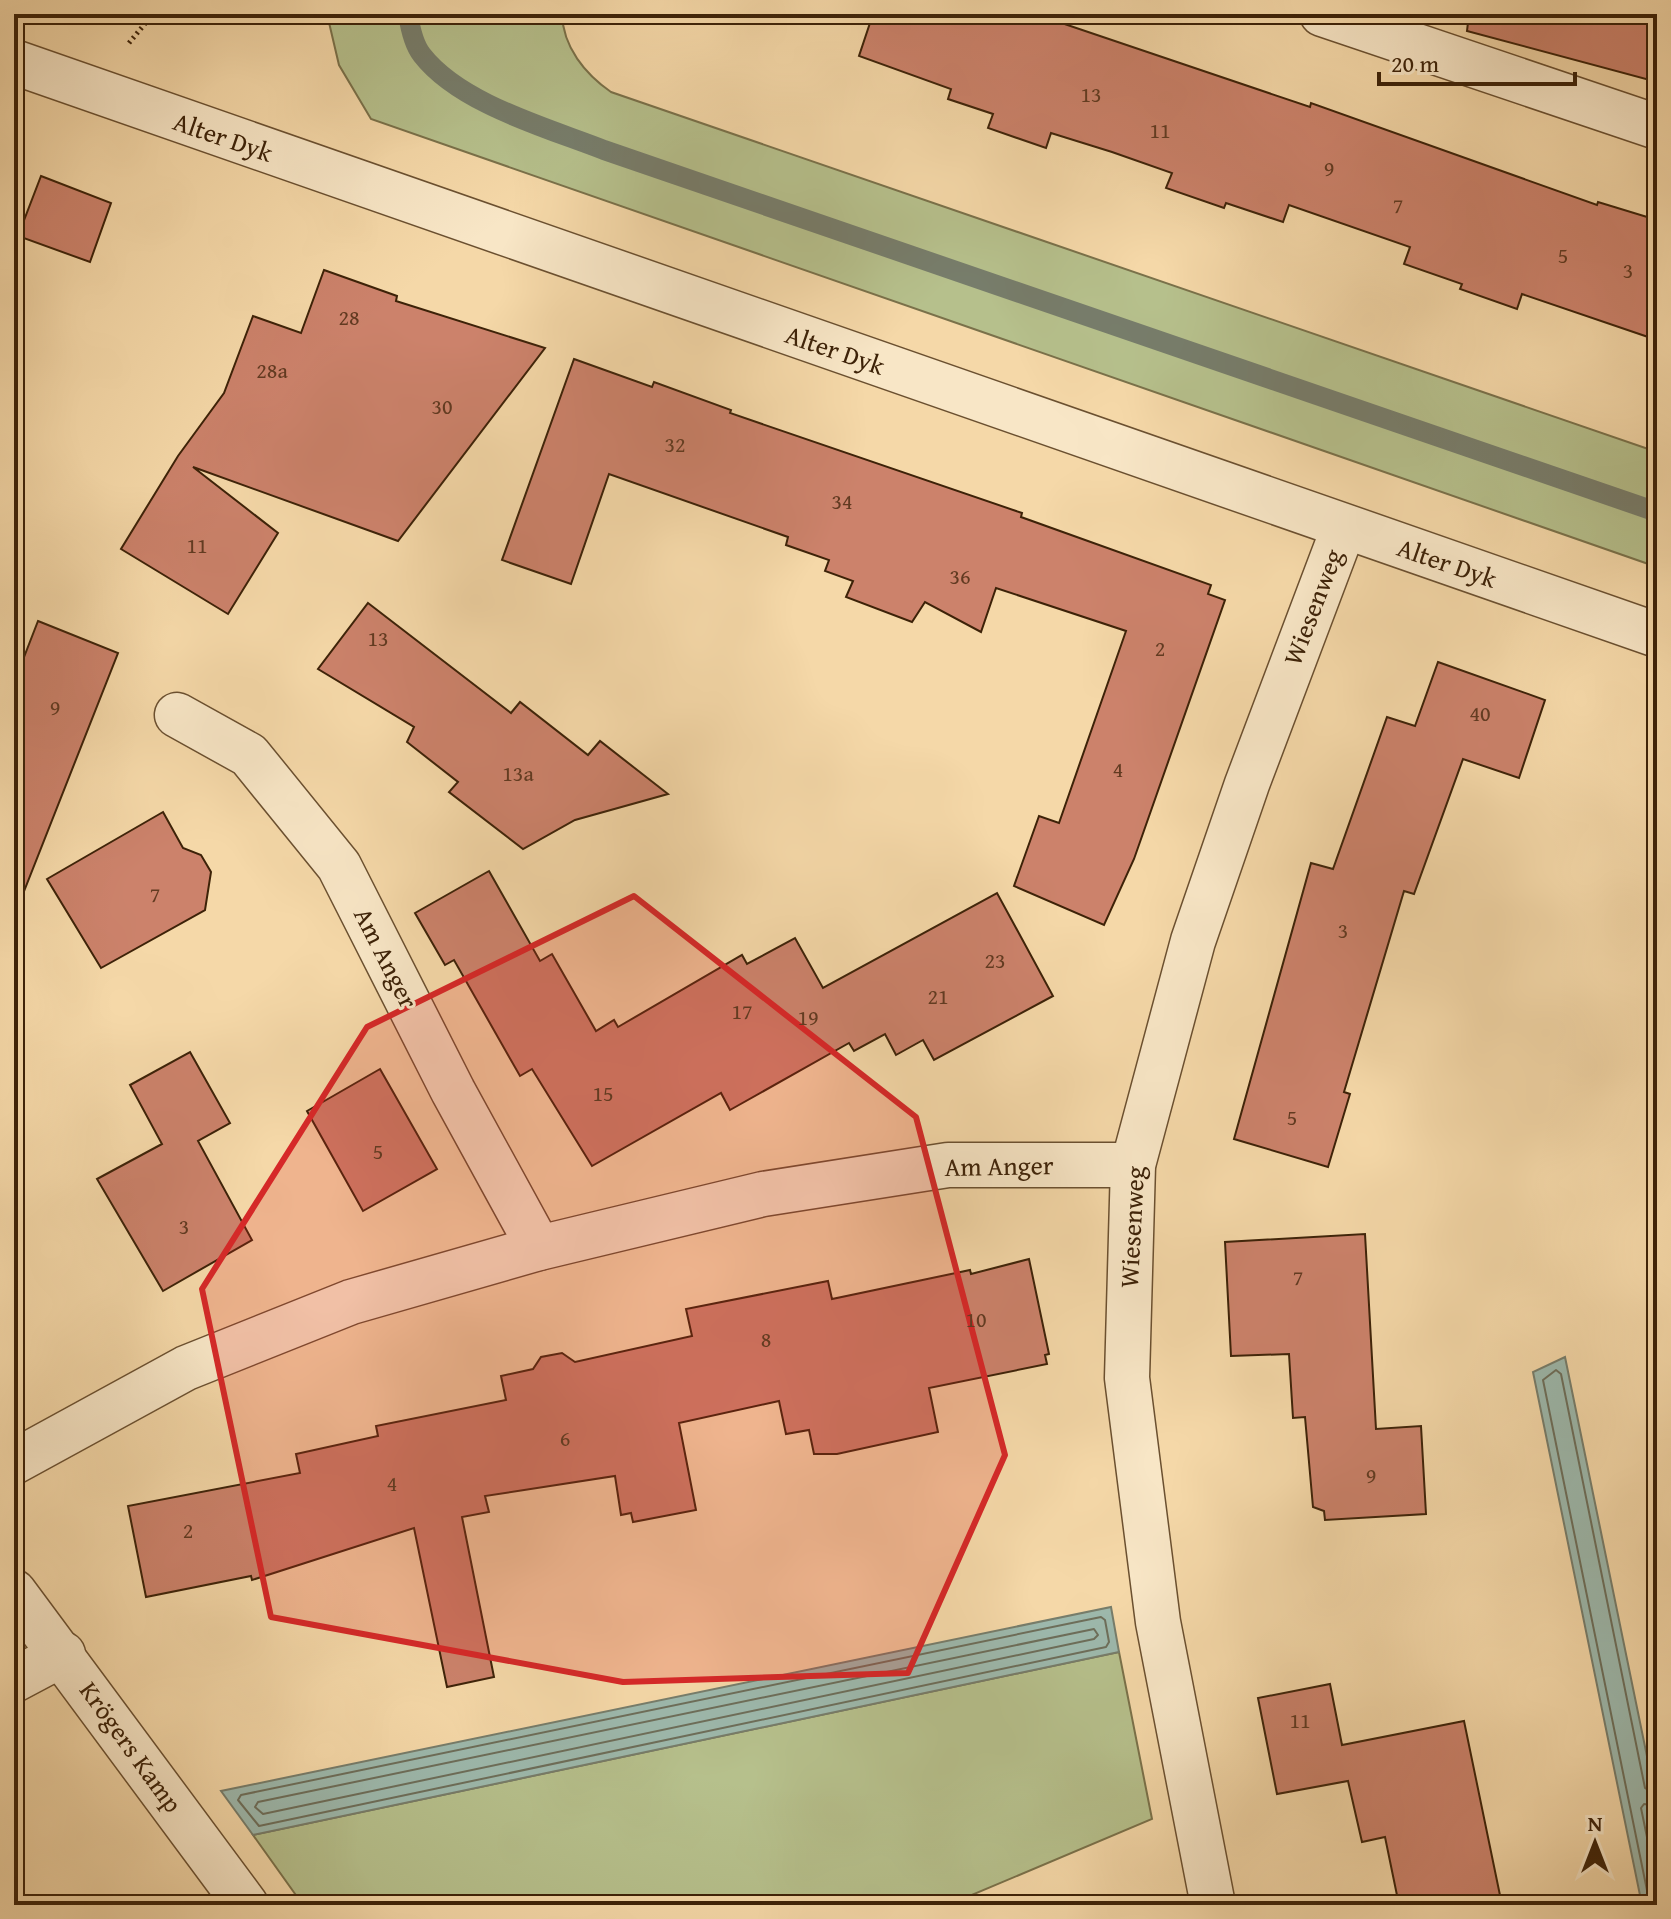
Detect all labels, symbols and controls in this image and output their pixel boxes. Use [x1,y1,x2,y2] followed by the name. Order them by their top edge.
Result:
[1379,36,1575,86] scale bar
[1391,46,1439,81] text: 20 m
[1080,78,1102,110] house number: 13
[168,101,279,172] street label: Alter Dyk
[1149,114,1171,146] house number: 11
[1324,152,1334,184] house number: 9
[1393,189,1403,221] house number: 7
[1558,239,1568,271] house number: 5
[1623,254,1633,286] house number: 3
[338,301,360,333] house number: 28
[780,314,891,385] street label: Alter Dyk
[256,354,288,386] house number: 28a
[431,390,453,422] house number: 30
[664,428,686,460] house number: 32
[831,485,853,517] house number: 34
[1392,527,1503,598] street label: Alter Dyk
[186,529,208,561] house number: 11
[1273,543,1353,671] street label: Wiesenweg
[949,560,971,592] house number: 36
[367,622,389,654] house number: 13
[1155,632,1165,664] house number: 2
[50,691,60,723] house number: 9
[1469,697,1491,729] house number: 40
[1113,753,1123,785] house number: 4
[502,757,534,789] house number: 13a
[150,878,160,910] house number: 7
[344,900,429,1015] street label: Am Anger
[1338,914,1348,946] house number: 3
[984,944,1006,976] house number: 23
[927,980,949,1012] house number: 21
[731,995,753,1027] house number: 17
[797,1001,819,1033] house number: 19
[592,1077,614,1109] house number: 15
[1287,1101,1297,1133] house number: 5
[373,1135,383,1167] house number: 5
[944,1145,1054,1186] street label: Am Anger
[1109,1165,1154,1289] street label: Wiesenweg
[179,1210,189,1242] house number: 3
[1293,1261,1303,1293] house number: 7
[965,1303,987,1335] house number: 10
[761,1323,771,1355] house number: 8
[560,1422,570,1454] house number: 6
[1366,1459,1376,1491] house number: 9
[387,1467,397,1499] house number: 4
[183,1514,193,1546] house number: 2
[70,1673,193,1821] street label: Krögers Kamp
[1289,1704,1311,1736] house number: 11
[1555,1803,1635,1883] north arrow
[1588,1807,1603,1839] text: N

